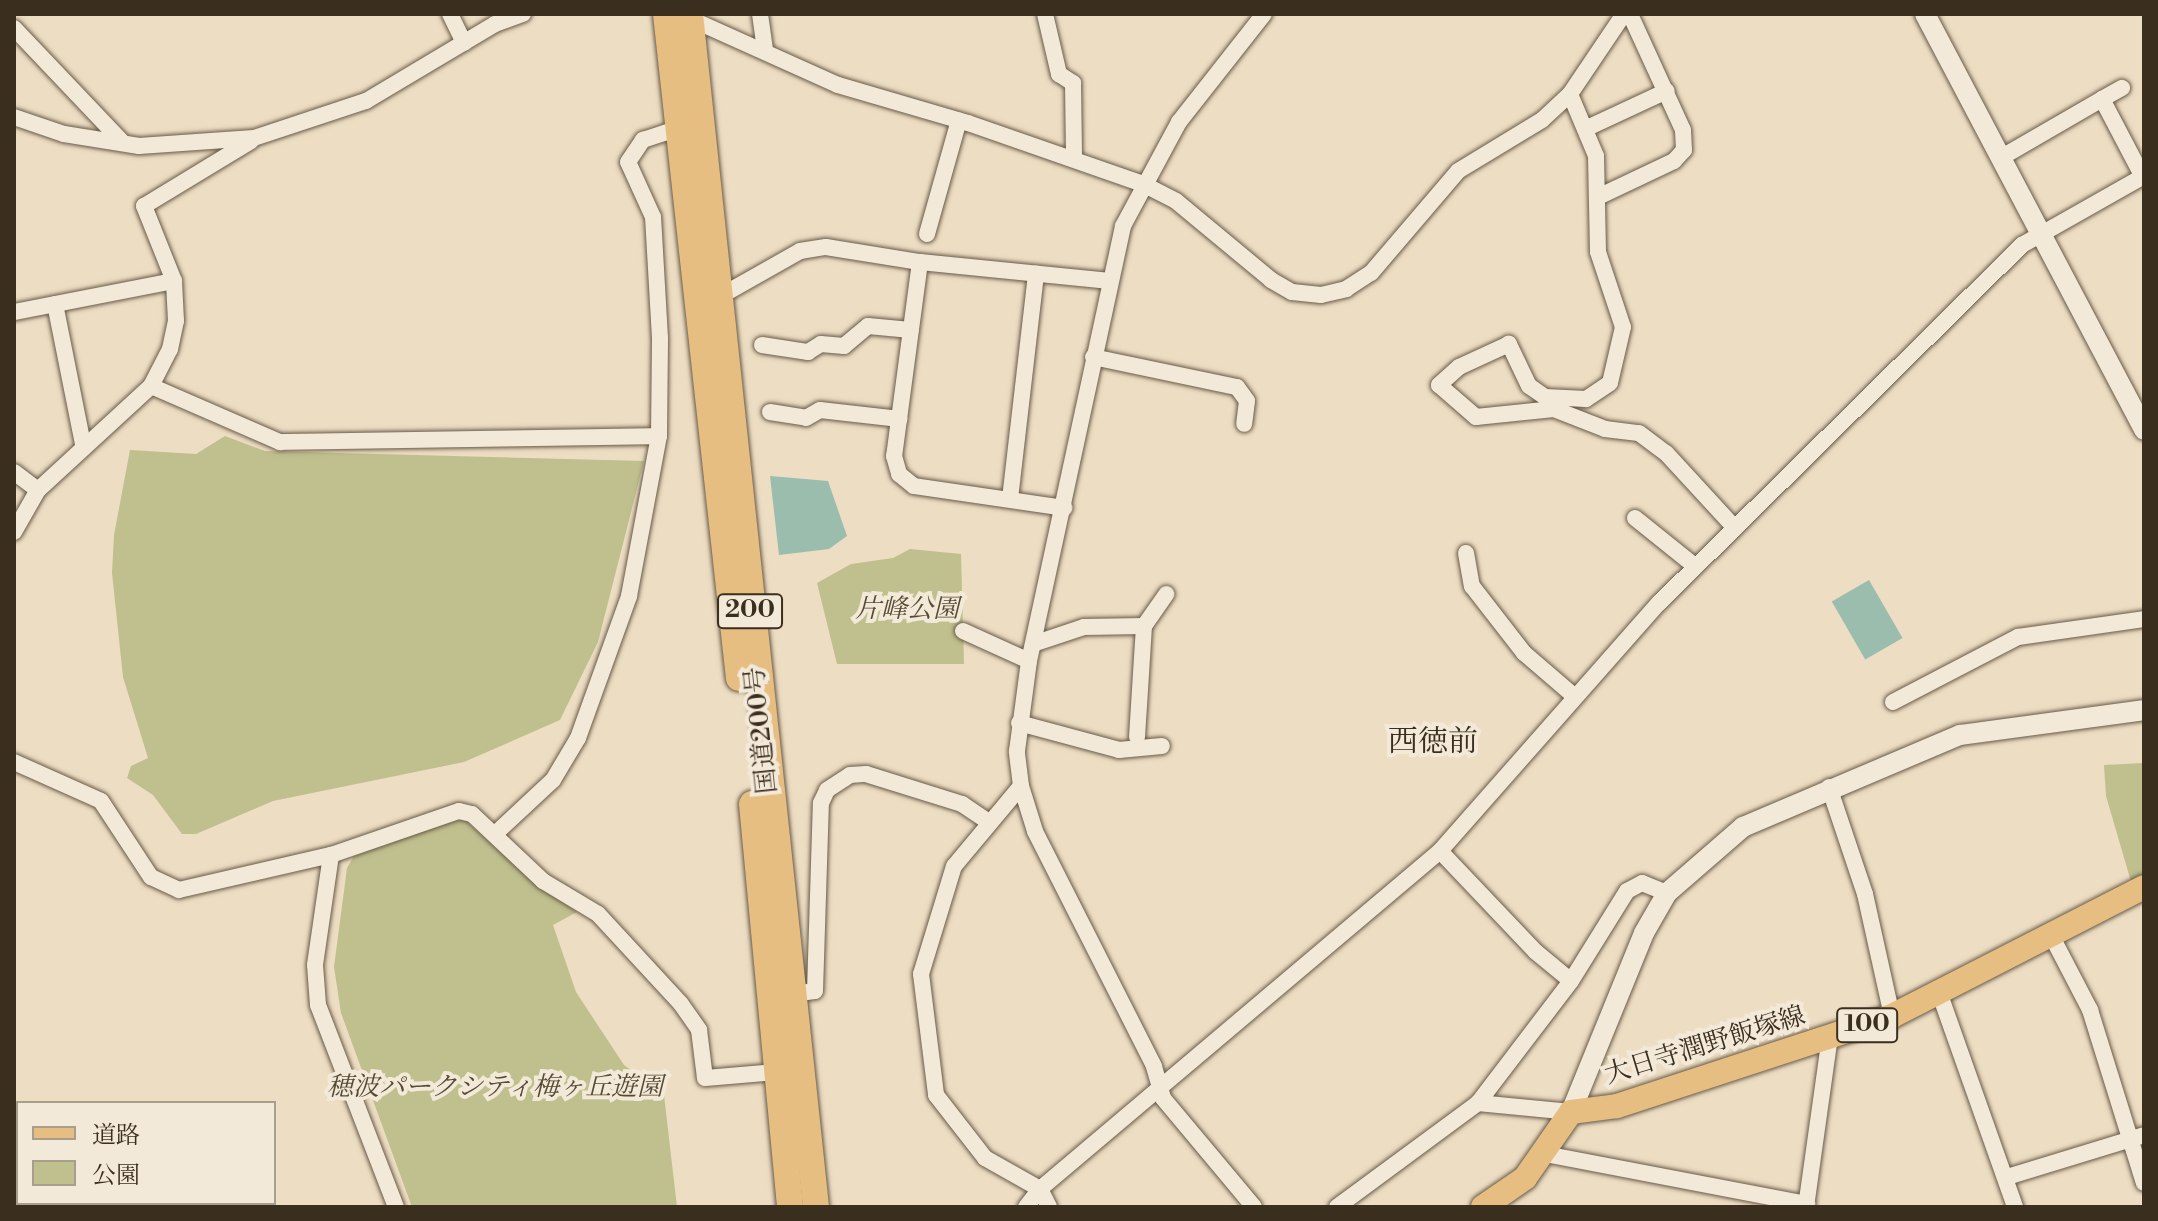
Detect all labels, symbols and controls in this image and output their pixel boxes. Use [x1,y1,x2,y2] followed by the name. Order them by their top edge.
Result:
[716,591,784,631] road number: 200
[855,594,959,626] park label: 片峰公園
[740,665,784,795] street label: 国道200号
[1388,724,1478,760] district label: 西徳前
[1601,1001,1809,1091] street label: 大日寺潤野飯塚線
[1835,1005,1899,1045] road number: 100
[326,1072,664,1104] park label: 穂波パークシティ梅ヶ丘遊園
[16,1101,276,1205] legend
[92,1121,140,1151] text: 道路
[92,1161,140,1191] text: 公園

